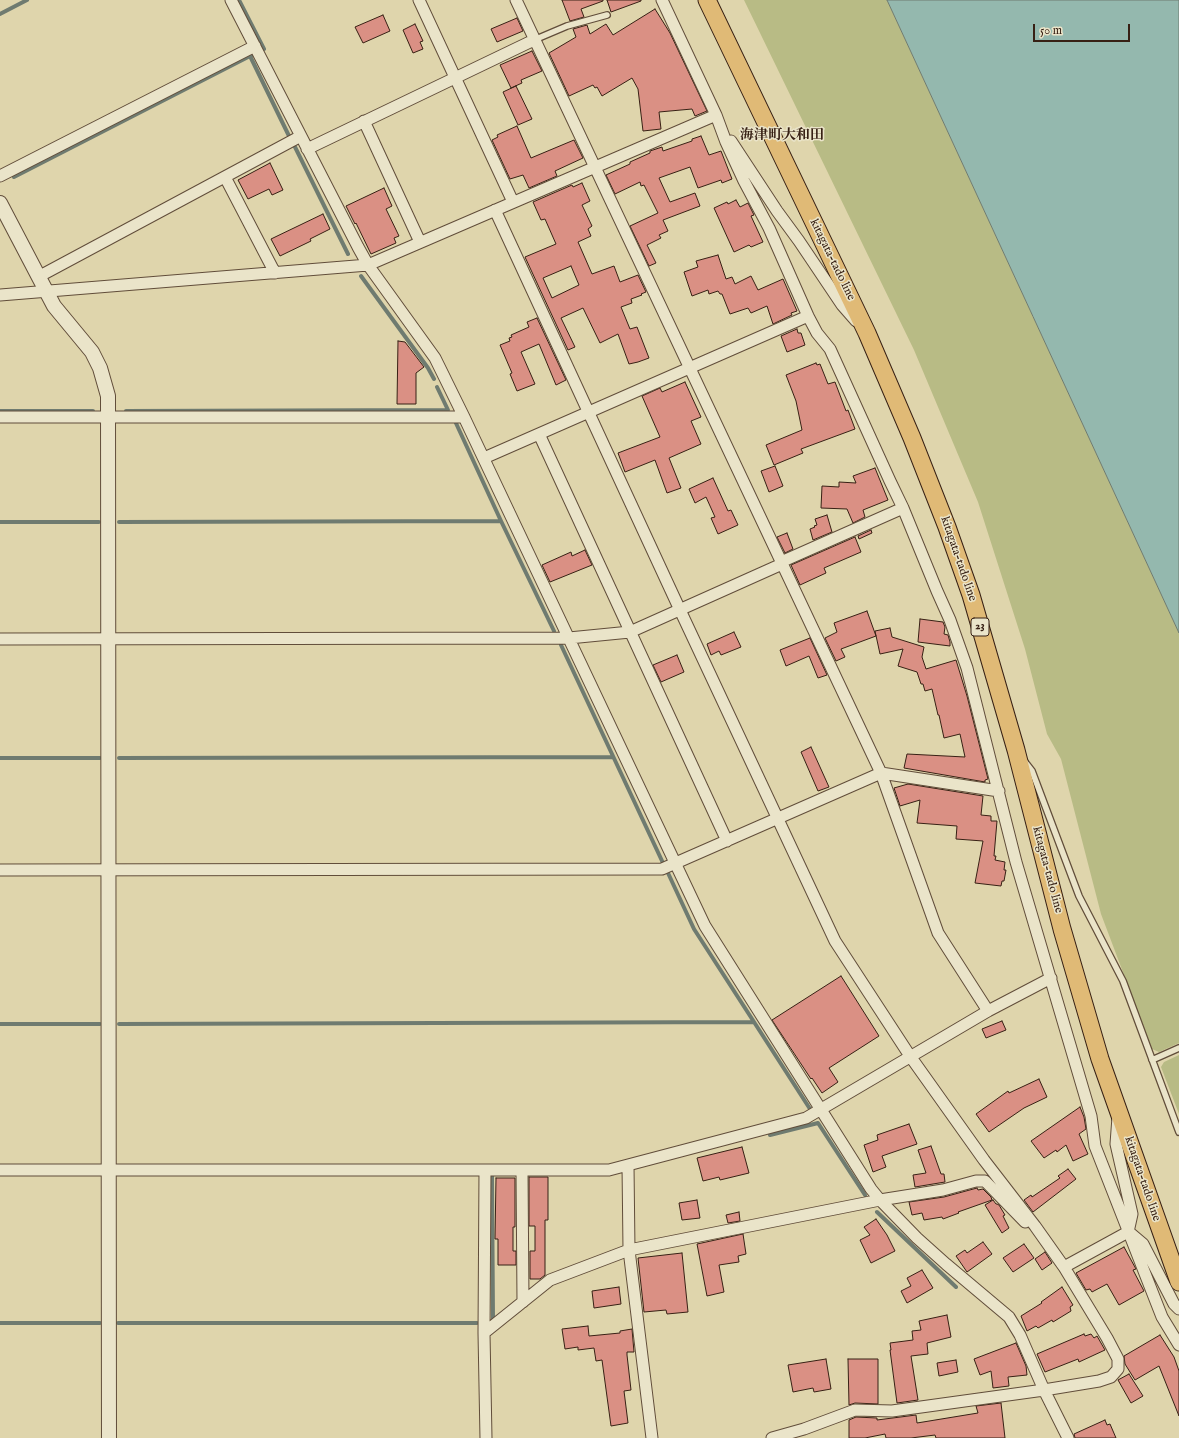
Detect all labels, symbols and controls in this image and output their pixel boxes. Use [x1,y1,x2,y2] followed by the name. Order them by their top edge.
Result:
[1035,16,1132,42] scale bar
[1040,23,1062,38] text: 50 m
[740,128,824,144] district label: 海津町大和田
[806,217,858,303] street label: kitagata-tado line
[937,515,979,603] street label: kitagata-tado line
[971,618,989,636] road number: 23
[1029,825,1065,915] street label: kitagata-tado line
[1121,1135,1163,1223] street label: kitagata-tado line

